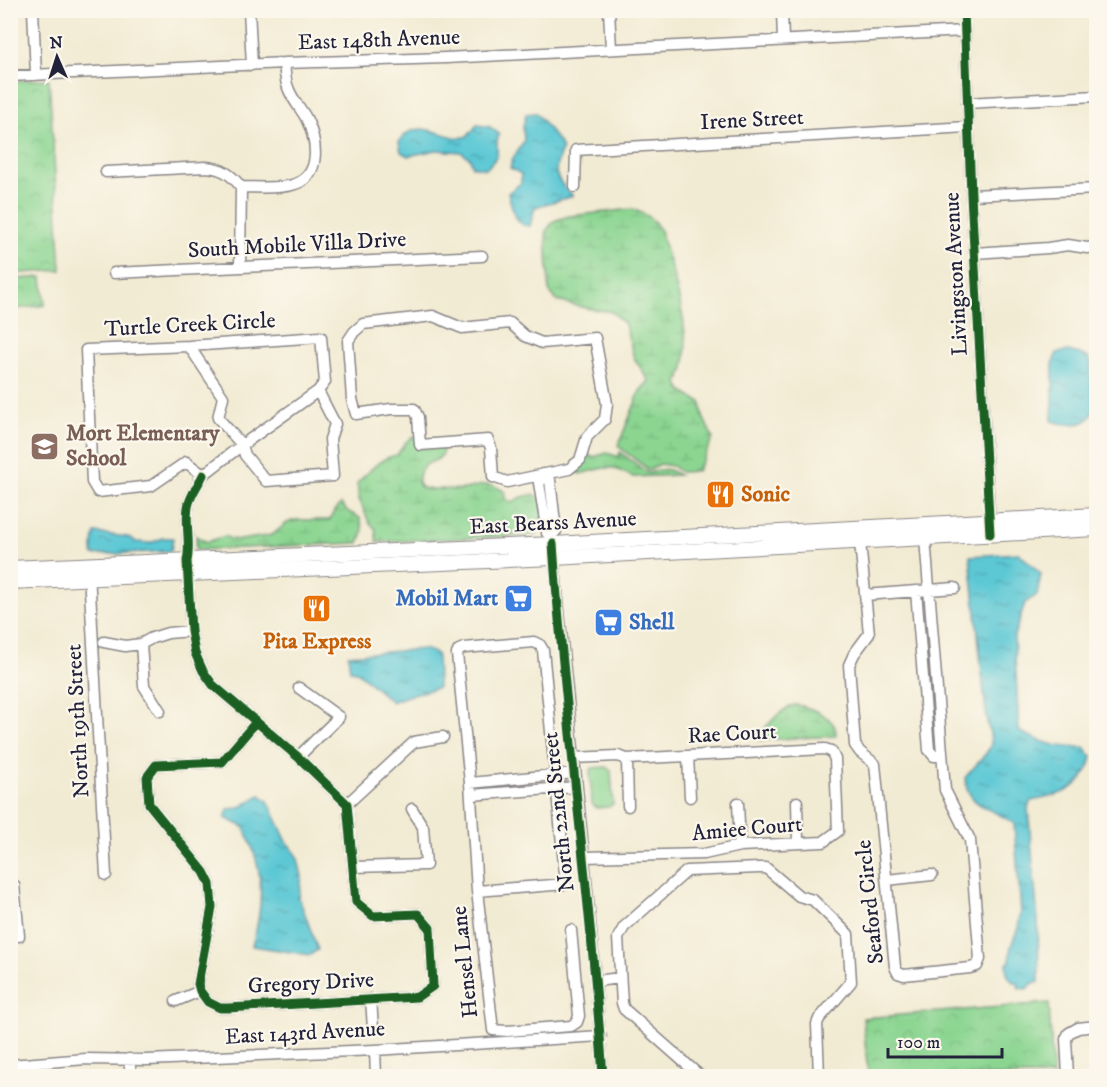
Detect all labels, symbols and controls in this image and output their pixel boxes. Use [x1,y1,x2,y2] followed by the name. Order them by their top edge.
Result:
[297,24,461,56] street label: East 148th Avenue
[27,27,87,87] north arrow
[49,33,63,53] text: N
[700,104,804,136] street label: Irene Street
[938,191,974,357] street label: Livingston Avenue
[187,226,407,264] street label: South Mobile Villa Drive
[104,307,276,343] street label: Turtle Creek Circle
[66,420,220,472] place label: Mort Elementary School
[29,430,61,462] school or university icon: Mort Elementary School
[704,478,736,510] restaurant icon: Sonic
[741,481,790,508] place label: Sonic
[469,505,637,541] street label: East Bearss Avenue
[503,582,535,614] supermarket icon: Mobil Mart
[396,585,498,612] place label: Mobil Mart
[301,593,333,625] restaurant icon: Pita Express
[592,606,624,638] supermarket icon: Shell
[629,609,675,636] place label: Shell
[263,628,372,655] place label: Pita Express
[60,643,96,799] street label: North 19th Street
[687,718,777,750] street label: Rae Court
[537,731,581,893] street label: North 22nd Street
[691,811,803,847] street label: Amiee Court
[850,839,890,965] street label: Seaford Circle
[446,905,484,1019] street label: Hensel Lane
[247,966,375,1000] street label: Gregory Drive
[224,1015,386,1051] street label: East 143rd Avenue
[888,1021,1002,1059] scale bar
[897,1032,940,1054] text: 100 m

